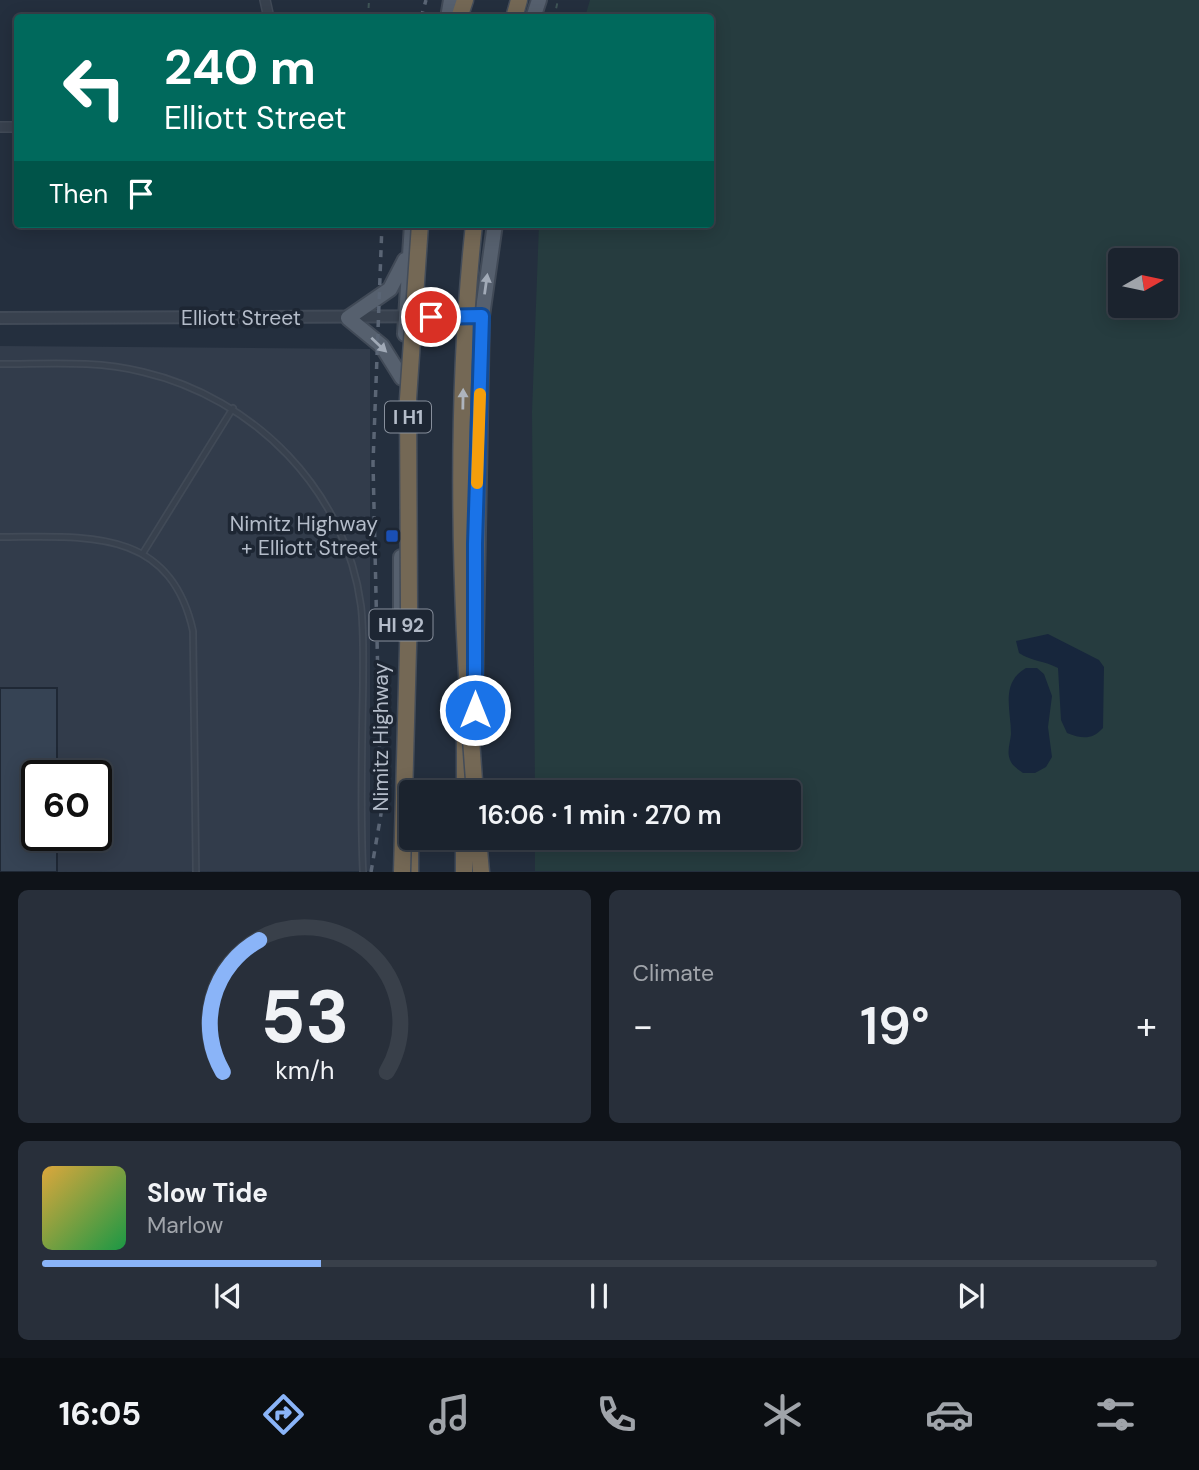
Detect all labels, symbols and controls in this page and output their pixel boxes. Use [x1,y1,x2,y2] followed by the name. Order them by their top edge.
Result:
[164,35,316,99] text: 240 m
[49,42,140,133] icon: left
[164,97,347,139] text: Elliott Street
[122,175,160,213] icon: arrive
[49,177,108,211] text: Then
[1108,248,1178,318] north arrow
[1108,248,1178,318] map controls
[481,273,492,295] one-way arrow
[401,287,461,347] pin
[412,298,450,336] icon: arrive
[181,304,301,332] street label: Elliott Street
[370,337,388,353] one-way arrow
[457,387,469,409] one-way arrow
[385,402,431,432] road number: I H1
[230,510,378,562] place label: Nimitz Highway + Elliott Street
[384,528,400,544] marker: Nimitz Highway + Elliott Street
[370,610,432,640] road number: HI 92
[367,663,395,811] street label: Nimitz Highway
[438,673,512,747] position arrow
[21,760,112,851] speed limit sign: 60
[478,798,722,832] text: 16:06 · 1 min · 270 m
[633,958,714,988] text: Climate
[260,971,349,1066] text: 53
[860,992,930,1060] text: 19°
[633,1001,653,1051] text: −
[1136,1001,1157,1051] text: +
[275,1054,334,1087] text: km/h
[147,1176,268,1210] text: Slow Tide
[147,1210,223,1240] text: Marlow
[209,1277,247,1315] icon: previous
[580,1277,618,1315] icon: pause
[952,1277,990,1315] icon: next
[259,1390,308,1439] icon: directions
[425,1390,474,1439] icon: music
[592,1390,641,1439] icon: phone
[758,1390,807,1439] icon: climate
[925,1390,974,1439] icon: car
[1091,1390,1140,1439] icon: filters
[59,1393,141,1435] text: 16:05

